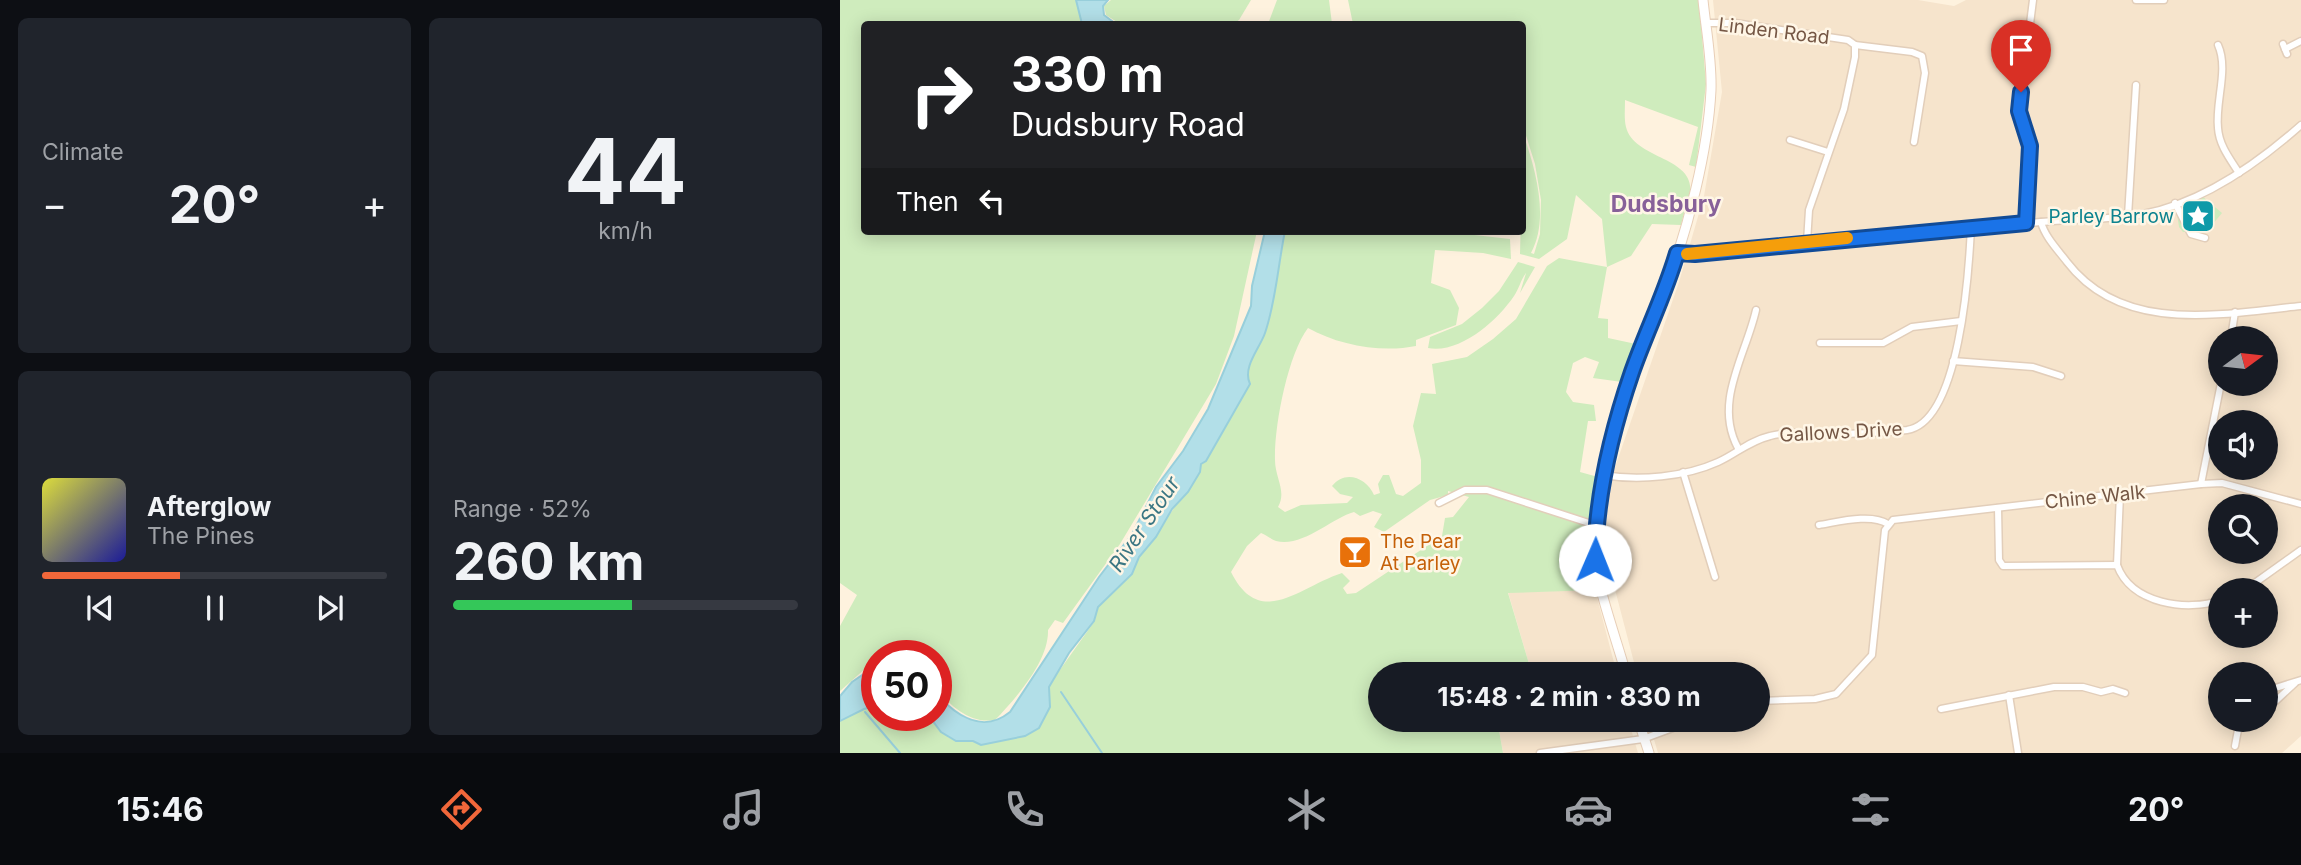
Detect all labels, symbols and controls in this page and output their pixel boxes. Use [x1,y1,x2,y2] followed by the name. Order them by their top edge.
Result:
[1717,13,1831,49] street label: Linden Road
[1991,20,2051,92] pin
[2002,31,2040,69] icon: arrive
[1011,45,1164,104] text: 330 m
[896,49,987,140] icon: right
[1011,105,1245,144] text: Dudsbury Road
[564,116,687,226] text: 44
[42,138,124,166] text: Climate
[169,173,260,236] text: 20°
[42,181,67,227] text: −
[362,181,387,227] text: +
[973,182,1011,220] icon: left
[896,186,959,217] text: Then
[1611,190,1722,218] district label: Dudsbury
[2179,197,2217,235] place icon: Parley Barrow
[2048,205,2174,228] place label: Parley Barrow
[598,217,653,245] text: km/h
[2208,326,2278,396] north arrow
[2208,326,2278,732] map controls
[2208,410,2278,480] button: sound
[1779,417,1903,447] street label: Gallows Drive
[1103,471,1185,576] water label: River Stour
[2044,480,2147,514] street label: Chine Walk
[147,491,271,522] text: Afterglow
[2208,494,2278,564] button: search
[453,495,592,523] text: Range · 52%
[147,522,255,550] text: The Pines
[1558,523,1632,597] position arrow
[453,530,645,593] text: 260 km
[1380,530,1461,575] place label: The Pear At Parley
[1336,533,1374,571] bar icon: The Pear At Parley
[2208,578,2278,648] button: +
[81,589,119,627] icon: previous
[196,589,234,627] icon: pause
[311,589,349,627] icon: next
[861,640,952,731] speed limit sign: 50
[2208,662,2278,732] button: −
[1437,681,1701,712] text: 15:48 · 2 min · 830 m
[437,785,486,834] icon: directions
[719,785,768,834] icon: music
[1000,785,1049,834] icon: phone
[1282,785,1331,834] icon: climate
[1564,785,1613,834] icon: car
[1846,785,1895,834] icon: filters
[116,790,204,829] text: 15:46
[2128,790,2184,829] text: 20°

